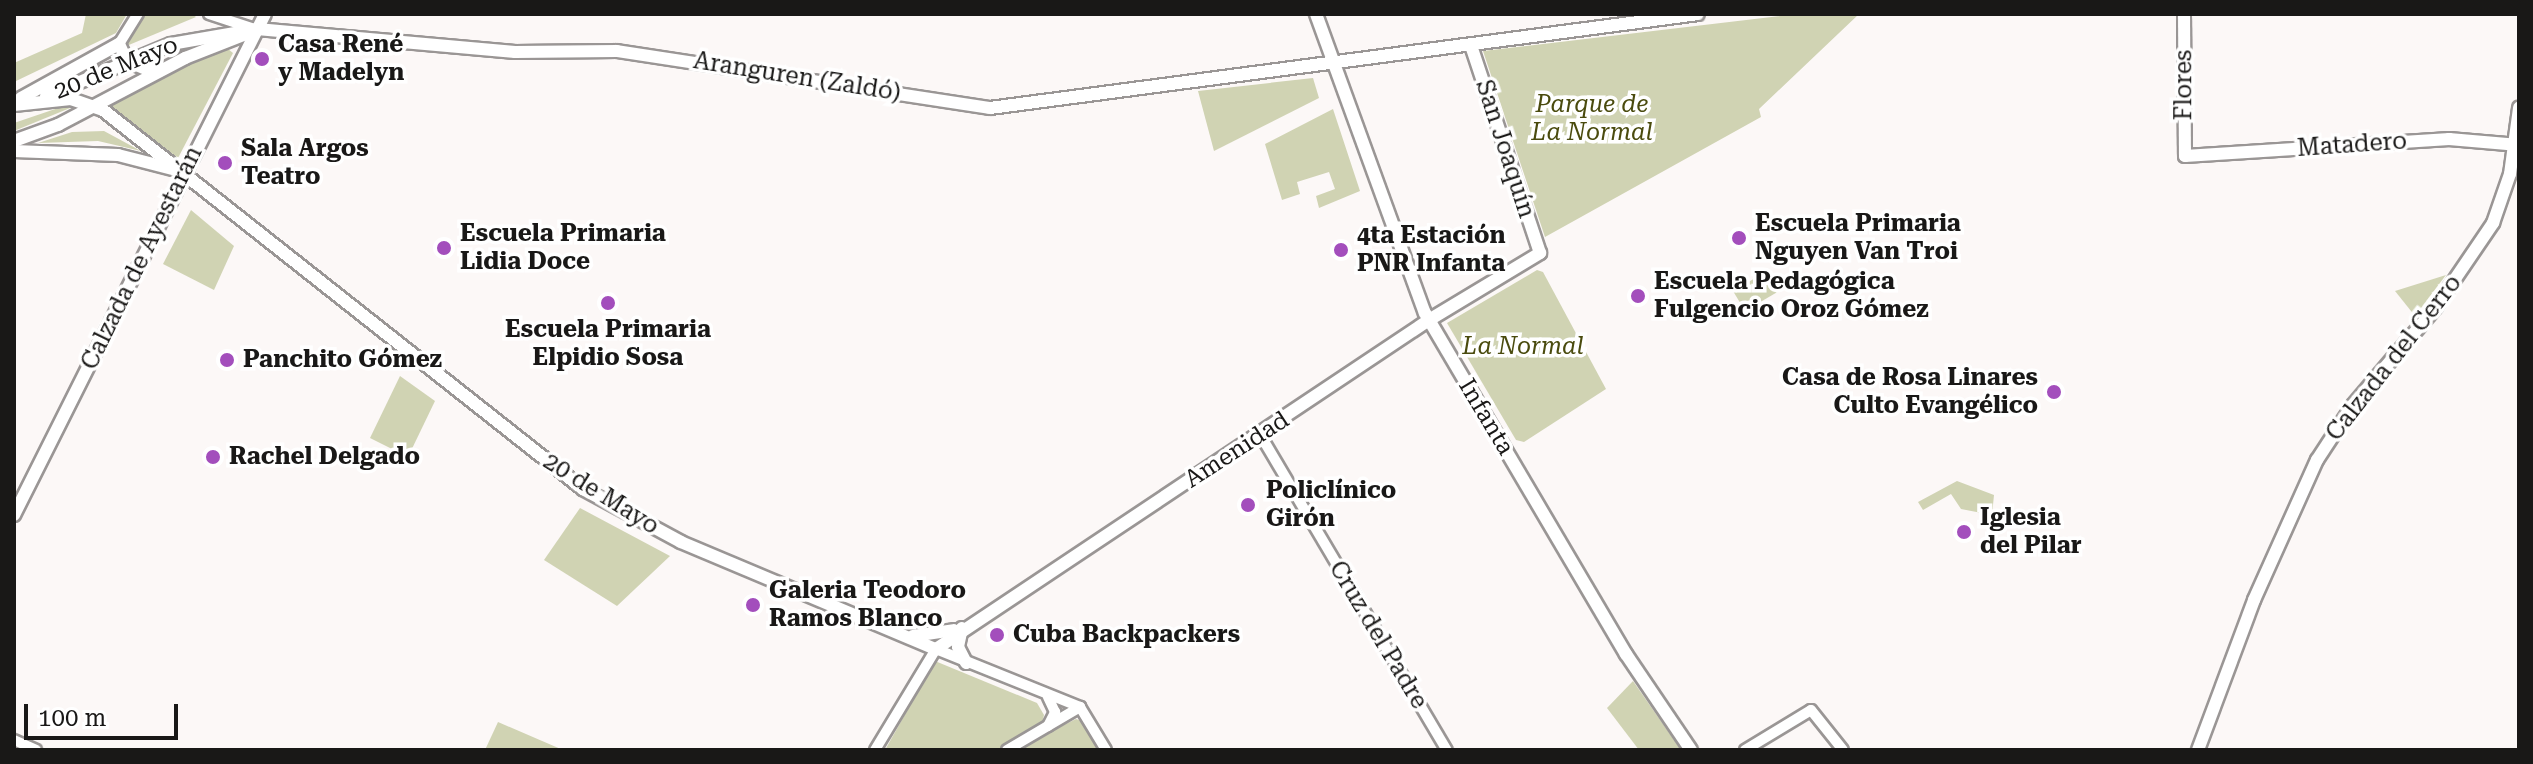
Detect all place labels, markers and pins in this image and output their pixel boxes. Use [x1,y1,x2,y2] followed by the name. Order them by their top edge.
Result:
[278,31,404,87] place label: Casa René y Madelyn
[253,50,271,68] marker: Casa René y Madelyn
[241,135,369,191] place label: Sala Argos Teatro
[216,154,234,172] marker: Sala Argos Teatro
[1755,210,1961,266] place label: Escuela Primaria Nguyen Van Troi
[460,220,666,276] place label: Escuela Primaria Lidia Doce
[1357,222,1506,278] place label: 4ta Estación PNR Infanta
[1730,229,1748,247] marker: Escuela Primaria Nguyen Van Troi
[435,239,453,257] marker: Escuela Primaria Lidia Doce
[1332,241,1350,259] marker: 4ta Estación PNR Infanta
[1654,268,1929,324] place label: Escuela Pedagógica Fulgencio Oroz Gómez
[1629,287,1647,305] marker: Escuela Pedagógica Fulgencio Oroz Gómez
[599,294,617,312] marker: Escuela Primaria Elpidio Sosa
[505,316,711,372] place label: Escuela Primaria Elpidio Sosa
[243,346,442,374] place label: Panchito Gómez
[218,351,236,369] marker: Panchito Gómez
[1782,364,2038,420] place label: Casa de Rosa Linares Culto Evangélico
[2045,383,2063,401] marker: Casa de Rosa Linares Culto Evangélico
[229,443,420,471] place label: Rachel Delgado
[204,448,222,466] marker: Rachel Delgado
[1266,477,1396,533] place label: Policlínico Girón
[1237,494,1259,516] marker: Policlínico Girón
[1980,504,2082,560] place label: Iglesia del Pilar
[1955,523,1973,541] marker: Iglesia del Pilar
[769,577,966,633] place label: Galeria Teodoro Ramos Blanco
[744,596,762,614] marker: Galeria Teodoro Ramos Blanco
[1013,621,1240,649] place label: Cuba Backpackers
[988,626,1006,644] marker: Cuba Backpackers

